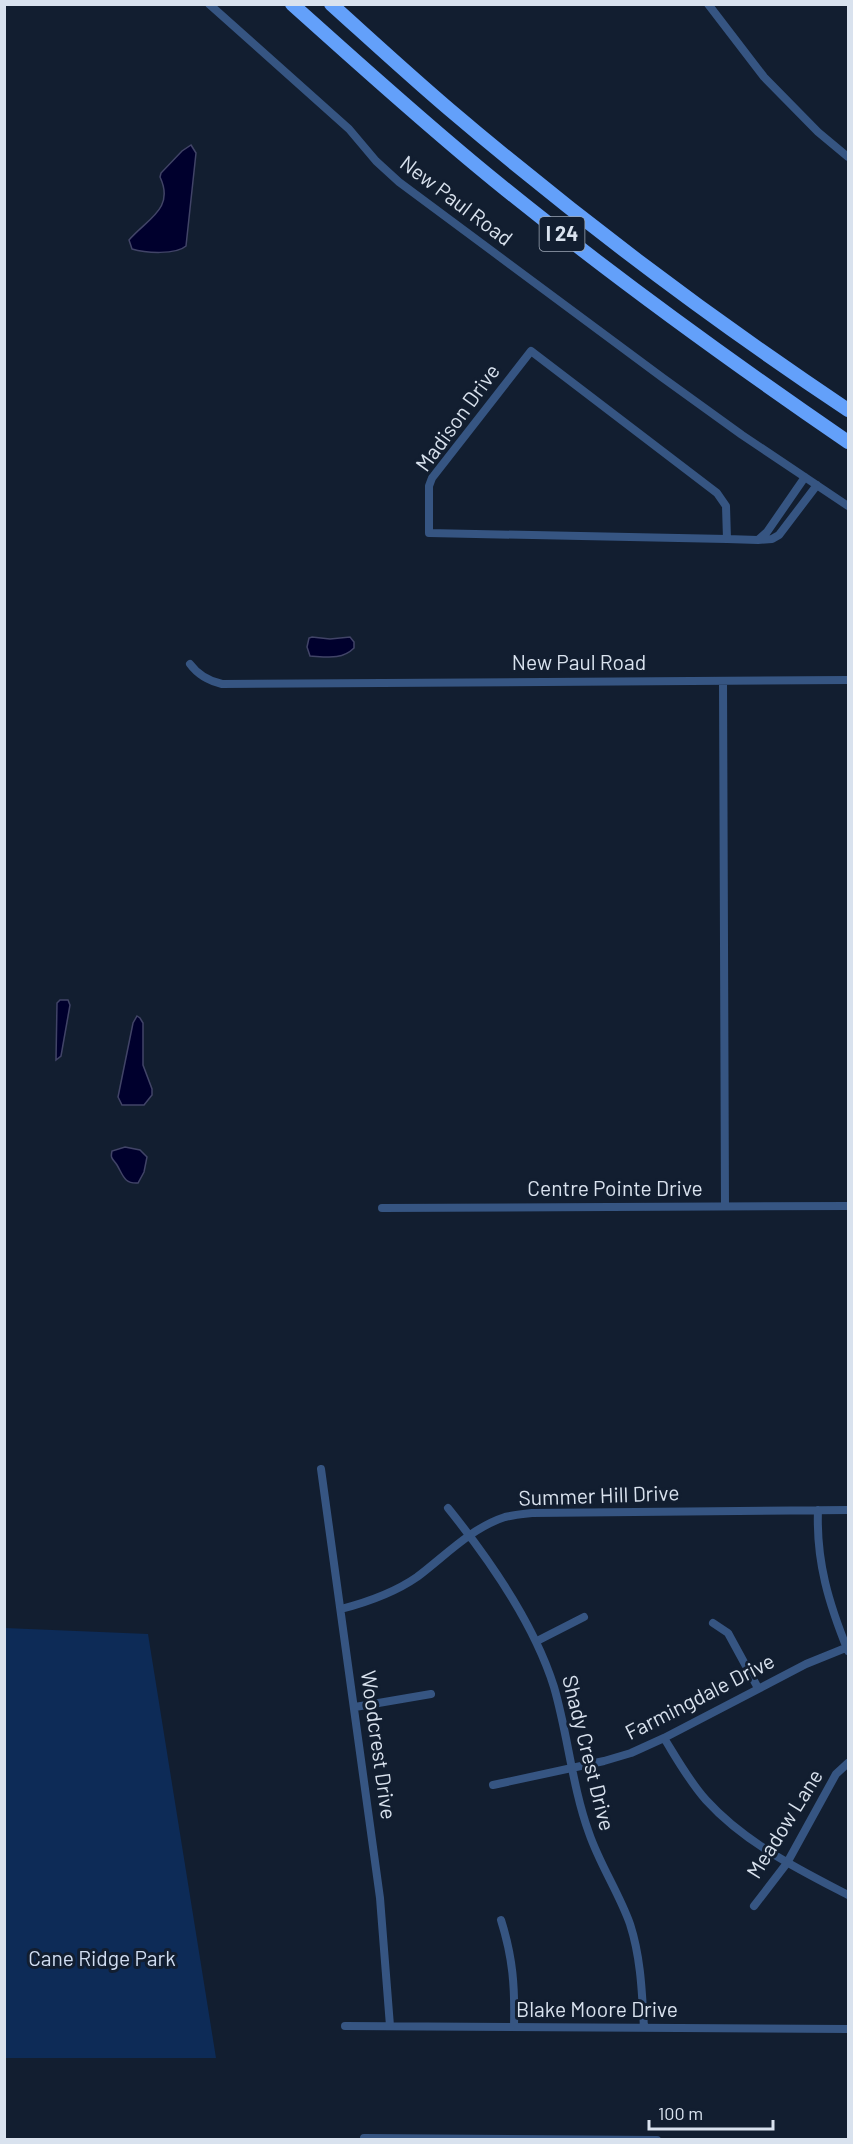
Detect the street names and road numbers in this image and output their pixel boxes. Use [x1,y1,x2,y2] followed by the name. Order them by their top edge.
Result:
[396,149,518,250] street label: New Paul Road
[540,217,584,251] road number: I 24
[410,359,504,476] street label: Madison Drive
[512,649,646,674] street label: New Paul Road
[527,1175,703,1200] street label: Centre Pointe Drive
[518,1479,680,1510] street label: Summer Hill Drive
[621,1647,778,1744] street label: Farmingdale Drive
[357,1669,402,1821] street label: Woodcrest Drive
[558,1672,621,1833] street label: Shady Crest Drive
[740,1764,827,1882] street label: Meadow Lane
[516,1996,678,2021] street label: Blake Moore Drive

